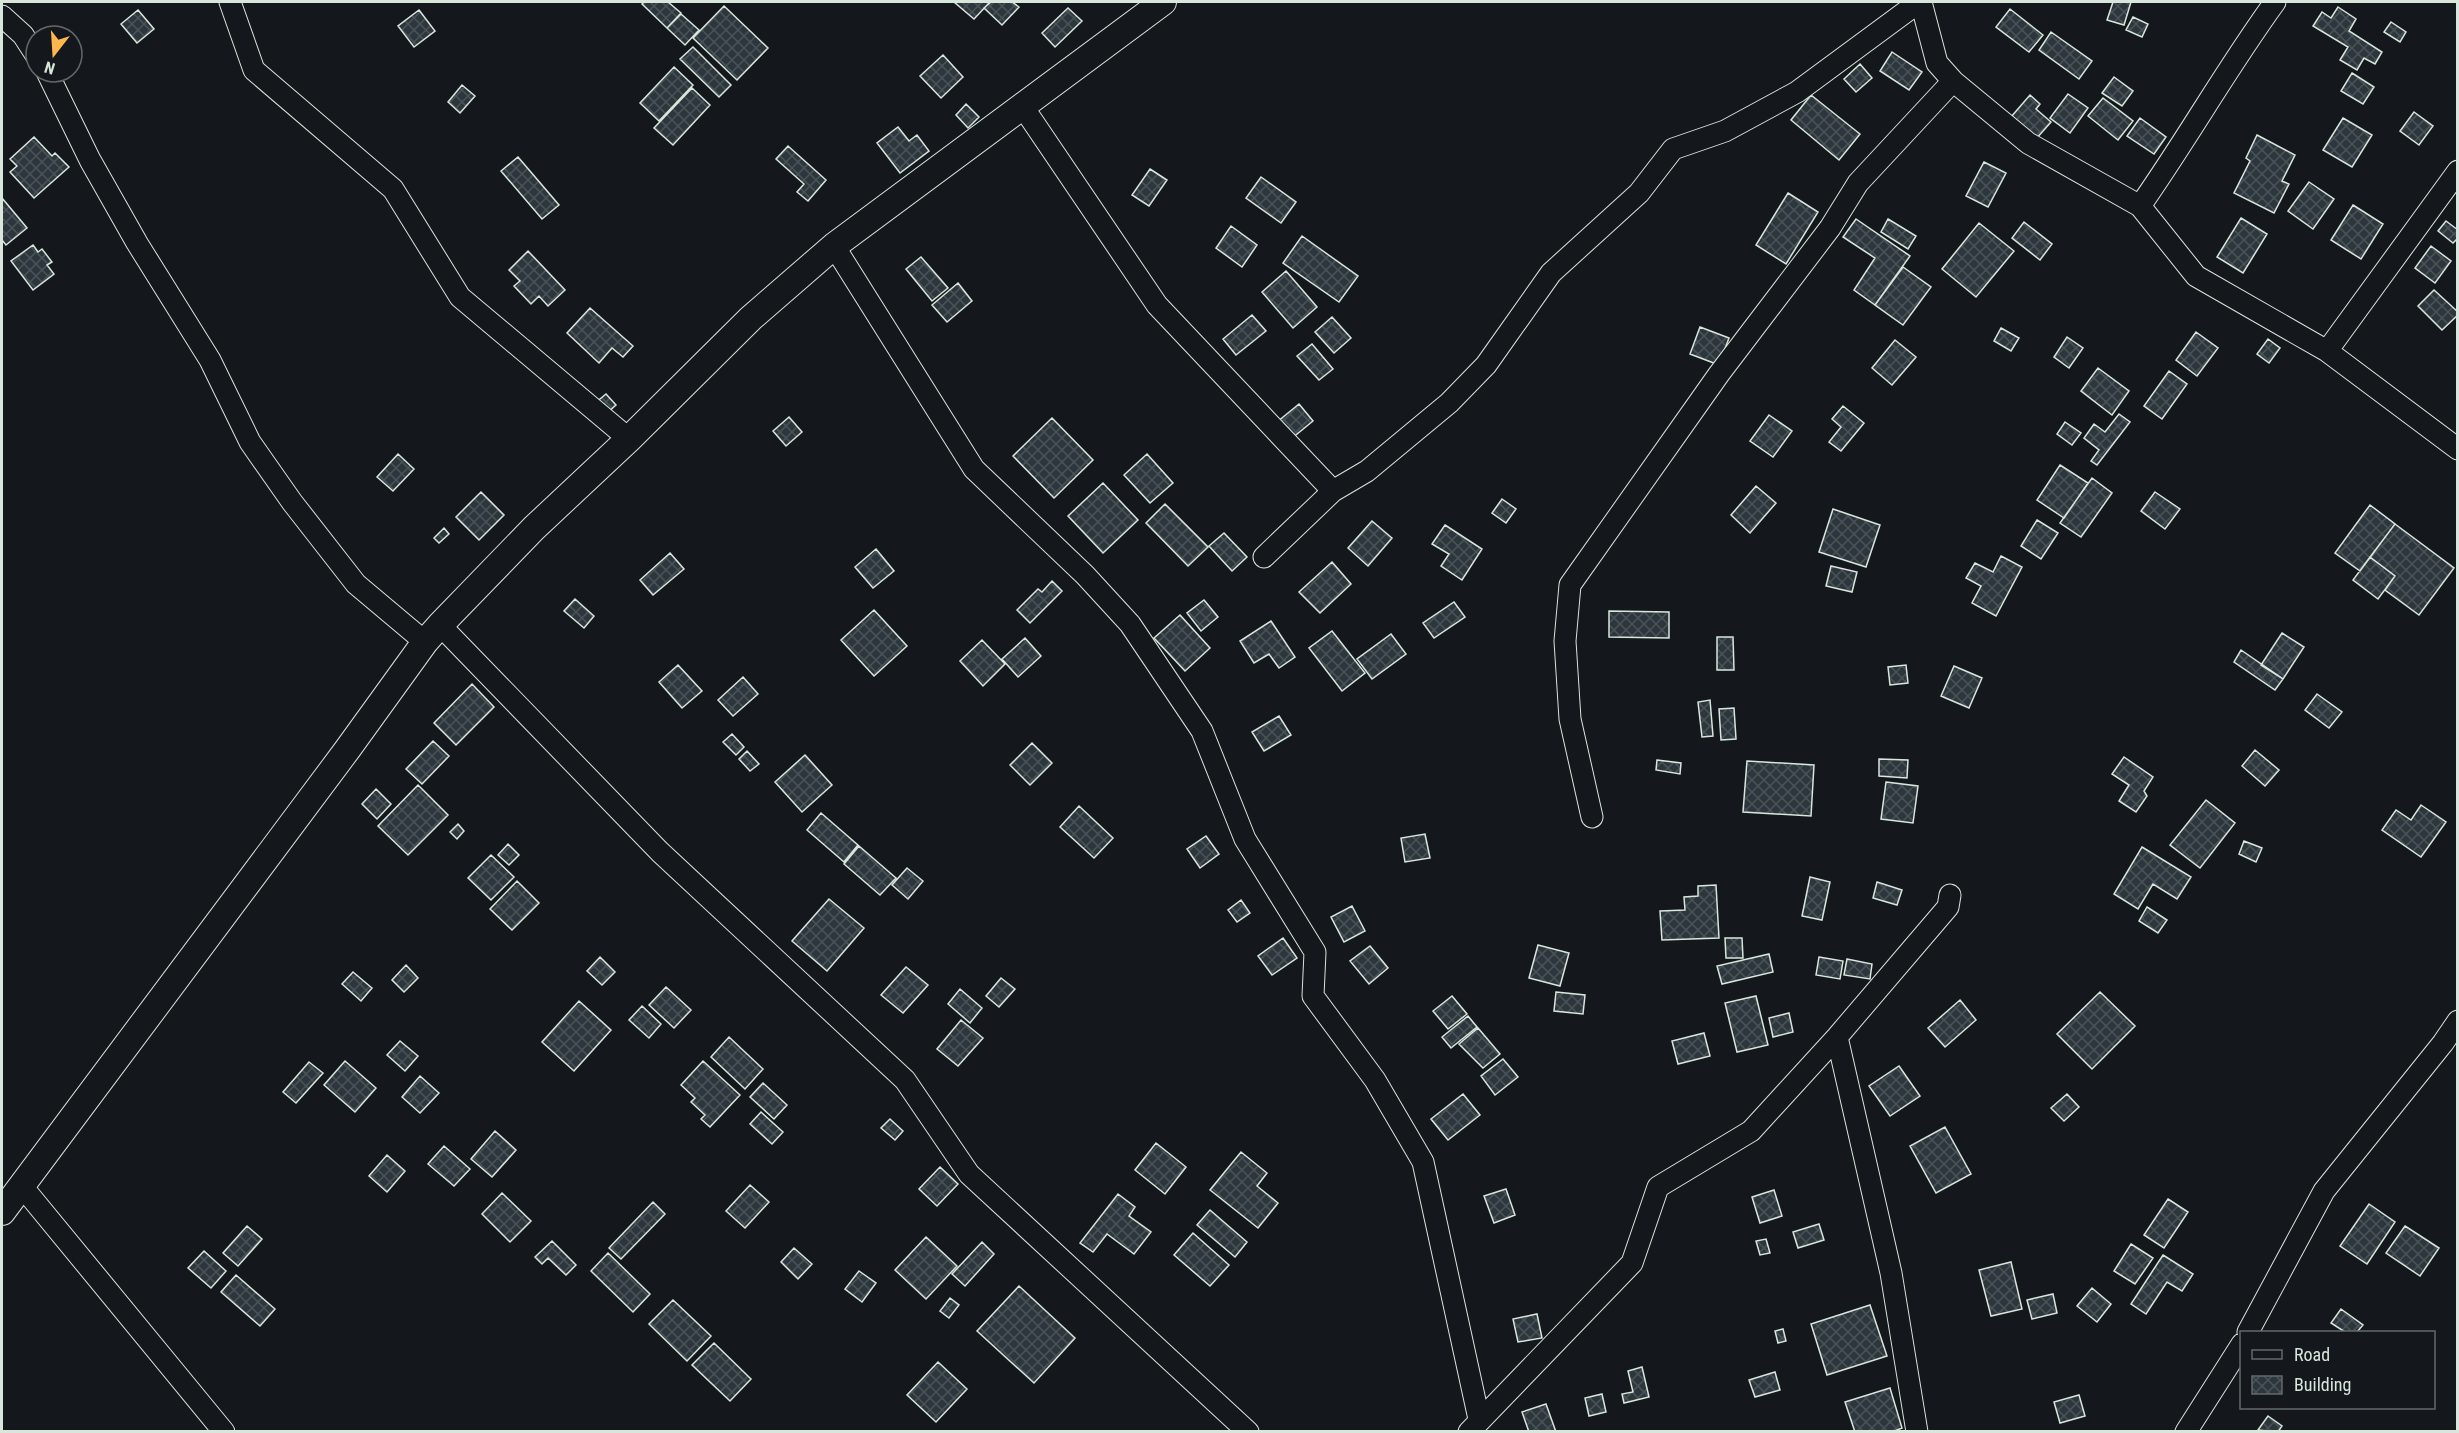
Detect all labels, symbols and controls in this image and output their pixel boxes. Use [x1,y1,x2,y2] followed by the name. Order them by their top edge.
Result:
[24,24,84,84] north arrow
[42,57,57,78] text: N
[2240,1331,2435,1409] legend
[2294,1344,2330,1365] text: Road
[2294,1374,2351,1395] text: Building

